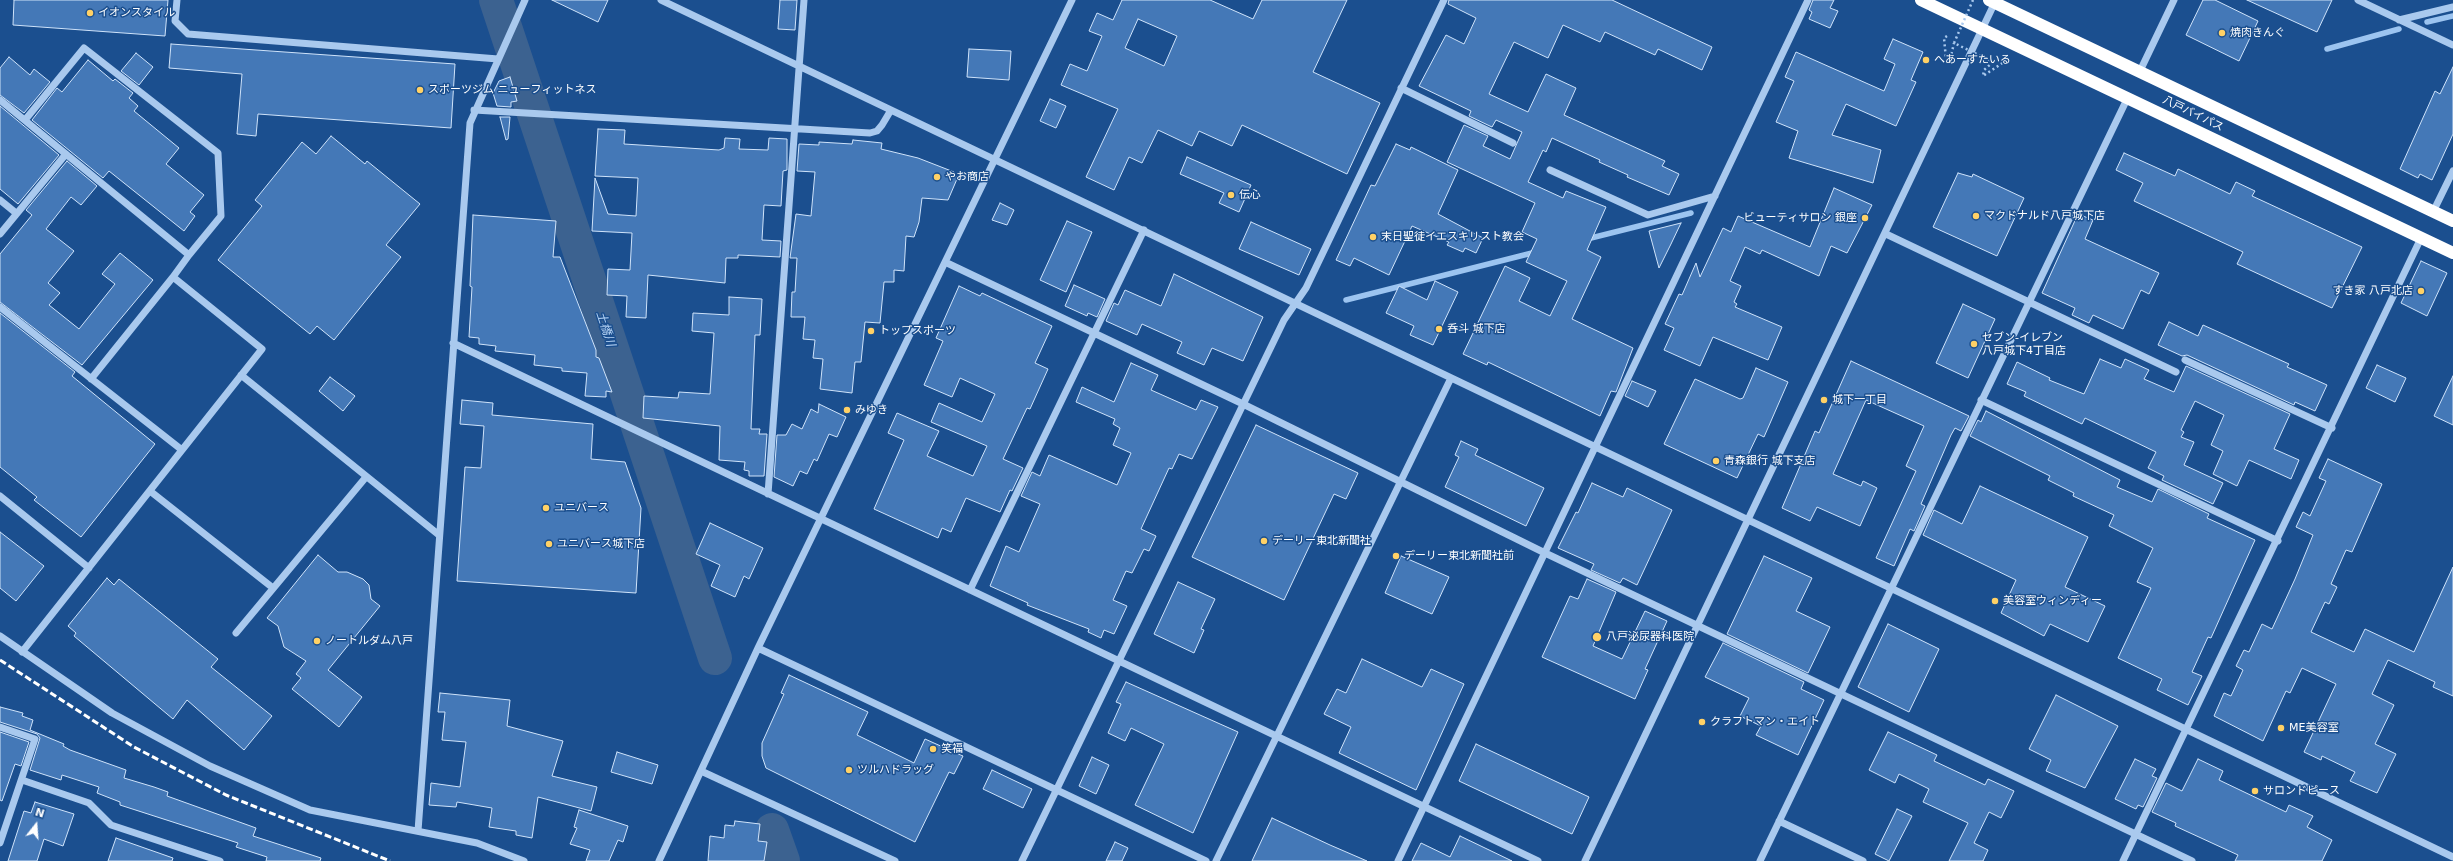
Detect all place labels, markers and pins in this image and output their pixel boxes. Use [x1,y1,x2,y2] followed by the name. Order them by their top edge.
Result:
[98,6,175,20] place label: イオンスタイル
[85,8,95,18] marker: イオンスタイル
[2230,26,2285,40] place label: 焼肉きんぐ
[2217,28,2227,38] marker: 焼肉きんぐ
[1934,53,2011,67] place label: へあーすたいる
[1921,55,1931,65] marker: へあーすたいる
[428,83,596,97] place label: スポーツジム ニューフィットネス
[415,85,425,95] marker: スポーツジム ニューフィットネス
[945,170,989,184] place label: やお商店
[932,172,942,182] marker: やお商店
[1239,188,1261,202] place label: 伝心
[1226,190,1236,200] marker: 伝心
[1984,209,2105,223] place label: マクドナルド八戸城下店
[1744,211,1857,225] place label: ビューティサロン 銀座
[1971,211,1981,221] marker: マクドナルド八戸城下店
[1860,213,1870,223] marker: ビューティサロン 銀座
[1381,230,1524,244] place label: 末日聖徒イエスキリスト教会
[1368,232,1378,242] marker: 末日聖徒イエスキリスト教会
[2333,284,2413,298] place label: すき家 八戸北店
[2416,286,2426,296] marker: すき家 八戸北店
[1447,322,1505,336] place label: 呑斗 城下店
[879,324,956,338] place label: トップスポーツ
[1434,324,1444,334] marker: 呑斗 城下店
[866,326,876,336] marker: トップスポーツ
[1982,331,2066,357] place label: セブン-イレブン 八戸城下4丁目店
[1969,339,1979,349] marker: セブン-イレブン 八戸城下4丁目店
[1832,393,1887,407] place label: 城下一丁目
[1819,395,1829,405] marker: 城下一丁目
[855,403,888,417] place label: みゆき
[842,405,852,415] marker: みゆき
[1724,454,1815,468] place label: 青森銀行 城下支店
[1711,456,1721,466] marker: 青森銀行 城下支店
[554,501,609,515] place label: ユニバース
[541,503,551,513] marker: ユニバース
[1272,534,1371,548] place label: デーリー東北新聞社
[1259,536,1269,546] marker: デーリー東北新聞社
[557,537,645,551] place label: ユニバース城下店
[544,539,554,549] marker: ユニバース城下店
[1404,549,1514,563] place label: デーリー東北新聞社前
[1391,551,1401,561] marker: デーリー東北新聞社前
[2003,594,2102,608] place label: 美容室ウィンディー
[1990,596,2000,606] marker: 美容室ウィンディー
[1606,630,1694,644] place label: 八戸泌尿器科医院
[1591,631,1603,643] marker: 八戸泌尿器科医院
[325,634,413,648] place label: ノートルダム八戸
[312,636,322,646] marker: ノートルダム八戸
[1710,715,1820,729] place label: クラフトマン・エイト
[1697,717,1707,727] marker: クラフトマン・エイト
[2289,721,2338,735] place label: ME美容室
[2276,723,2286,733] marker: ME美容室
[941,742,963,756] place label: 笑福
[928,744,938,754] marker: 笑福
[857,763,934,777] place label: ツルハドラッグ
[844,765,854,775] marker: ツルハドラッグ
[2263,784,2340,798] place label: サロンドピース
[2250,786,2260,796] marker: サロンドピース

